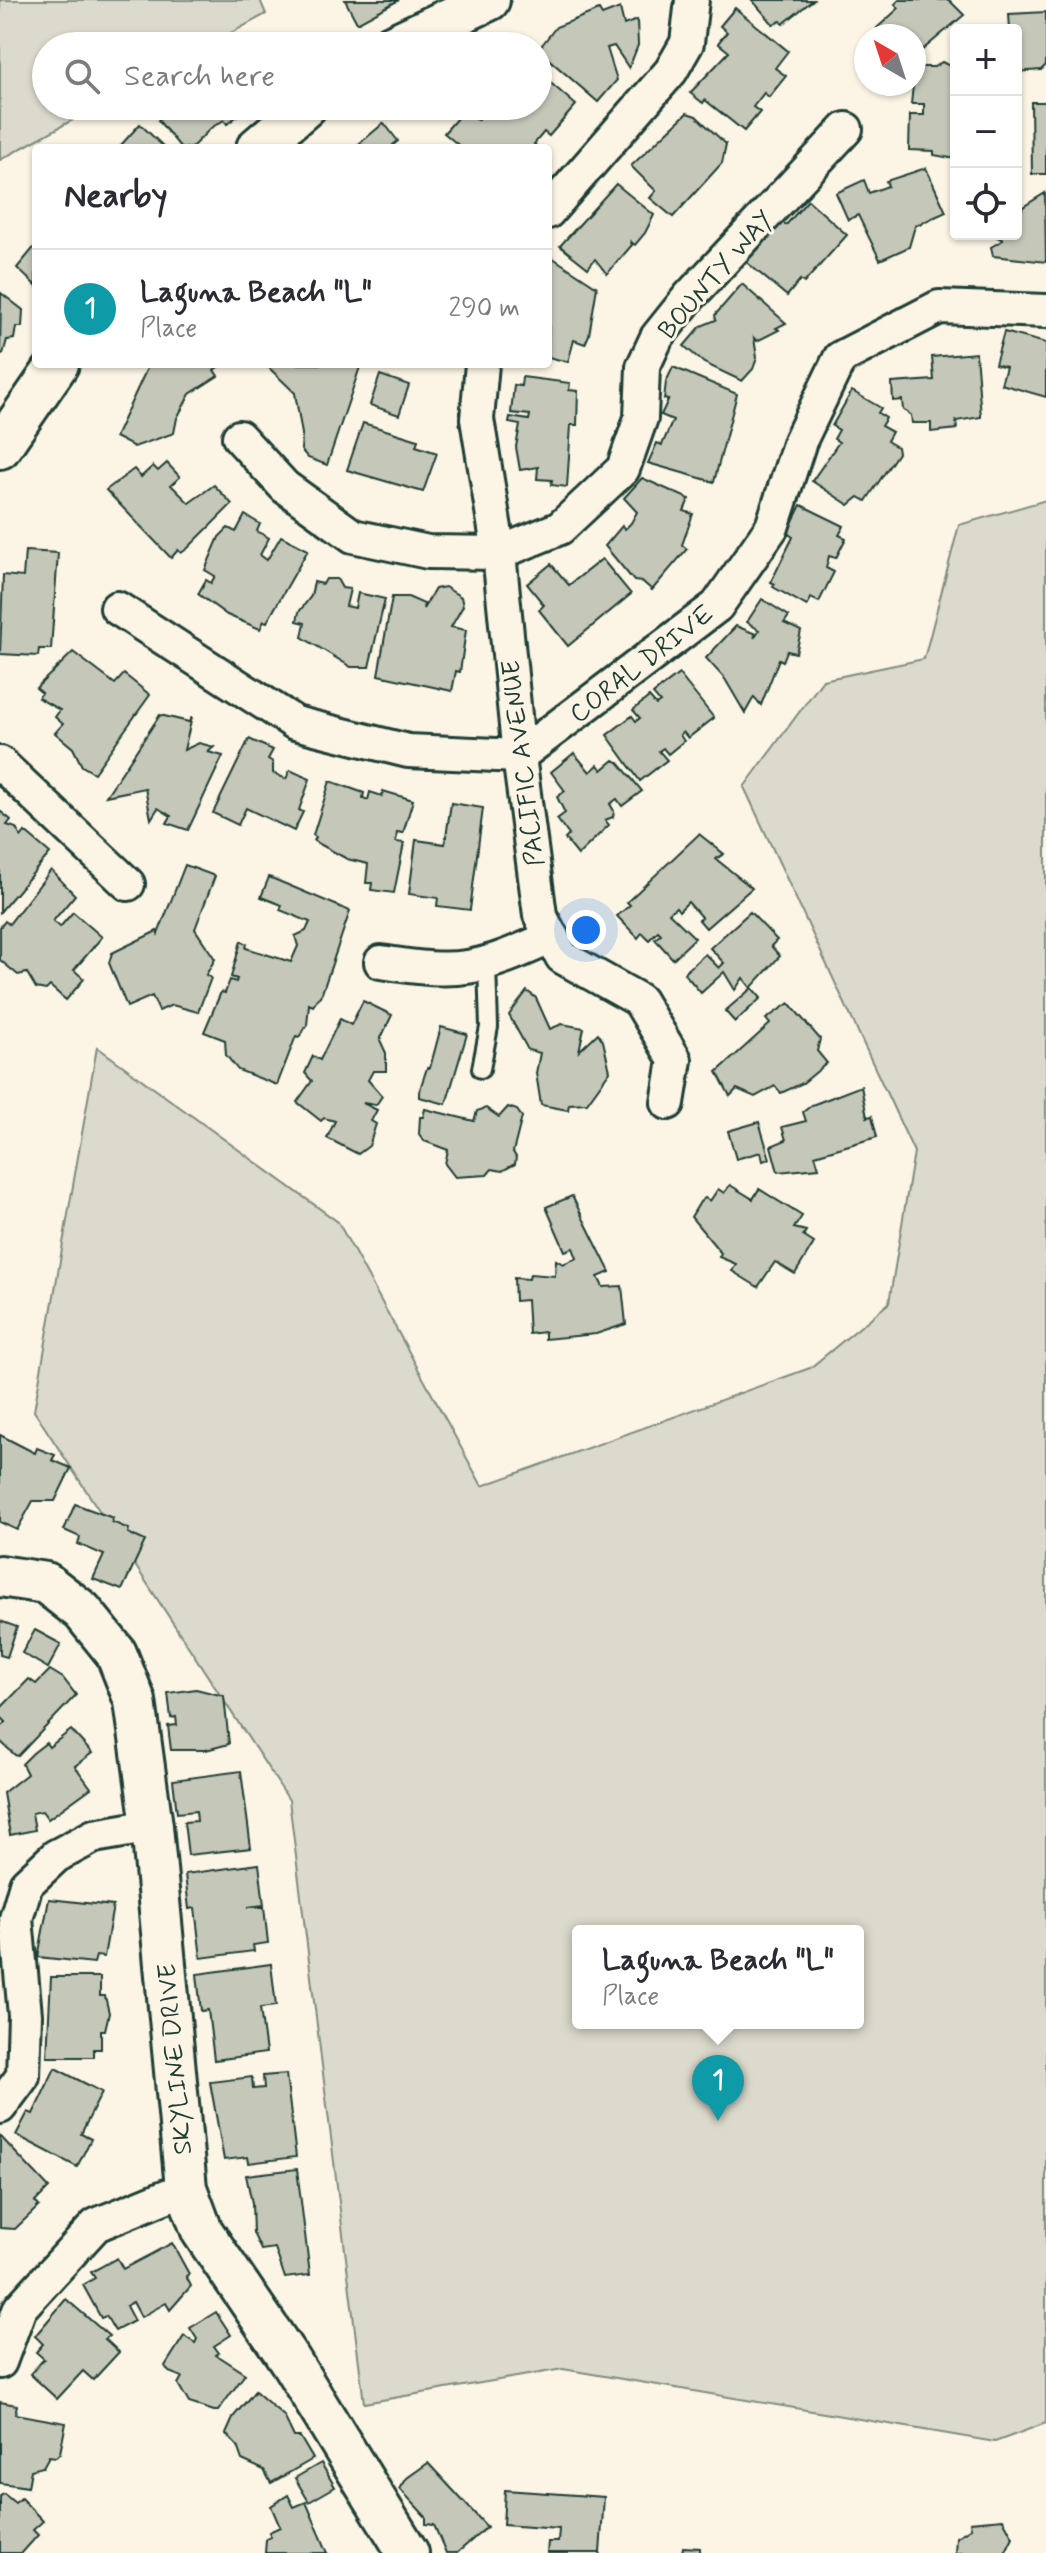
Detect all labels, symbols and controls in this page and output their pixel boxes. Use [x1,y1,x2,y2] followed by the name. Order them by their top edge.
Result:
[854,24,926,96] north arrow
[950,24,1022,240] map controls
[950,24,1022,96] button: +
[32,32,552,120] search box
[60,54,104,98] icon: search
[124,57,275,96] text: Search here
[950,96,1022,168] button: −
[950,168,1022,240] button: locate
[64,174,168,219] text: Nearby
[651,204,782,347] street label: BOUNTY WAY
[140,273,372,312] text: Laguna Beach "L"
[84,292,96,326] text: 1
[448,292,520,326] text: 290 m
[140,312,197,346] text: Place
[563,598,721,732] street label: CORAL DRIVE
[494,658,554,868] street label: PACIFIC AVENUE
[566,910,606,950] your location
[572,1925,864,2029] popup
[602,1941,834,1980] text: Laguna Beach "L"
[151,1962,201,2156] street label: SKYLINE DRIVE
[602,1980,659,2014] text: Place
[692,2055,744,2121] pin: 1

